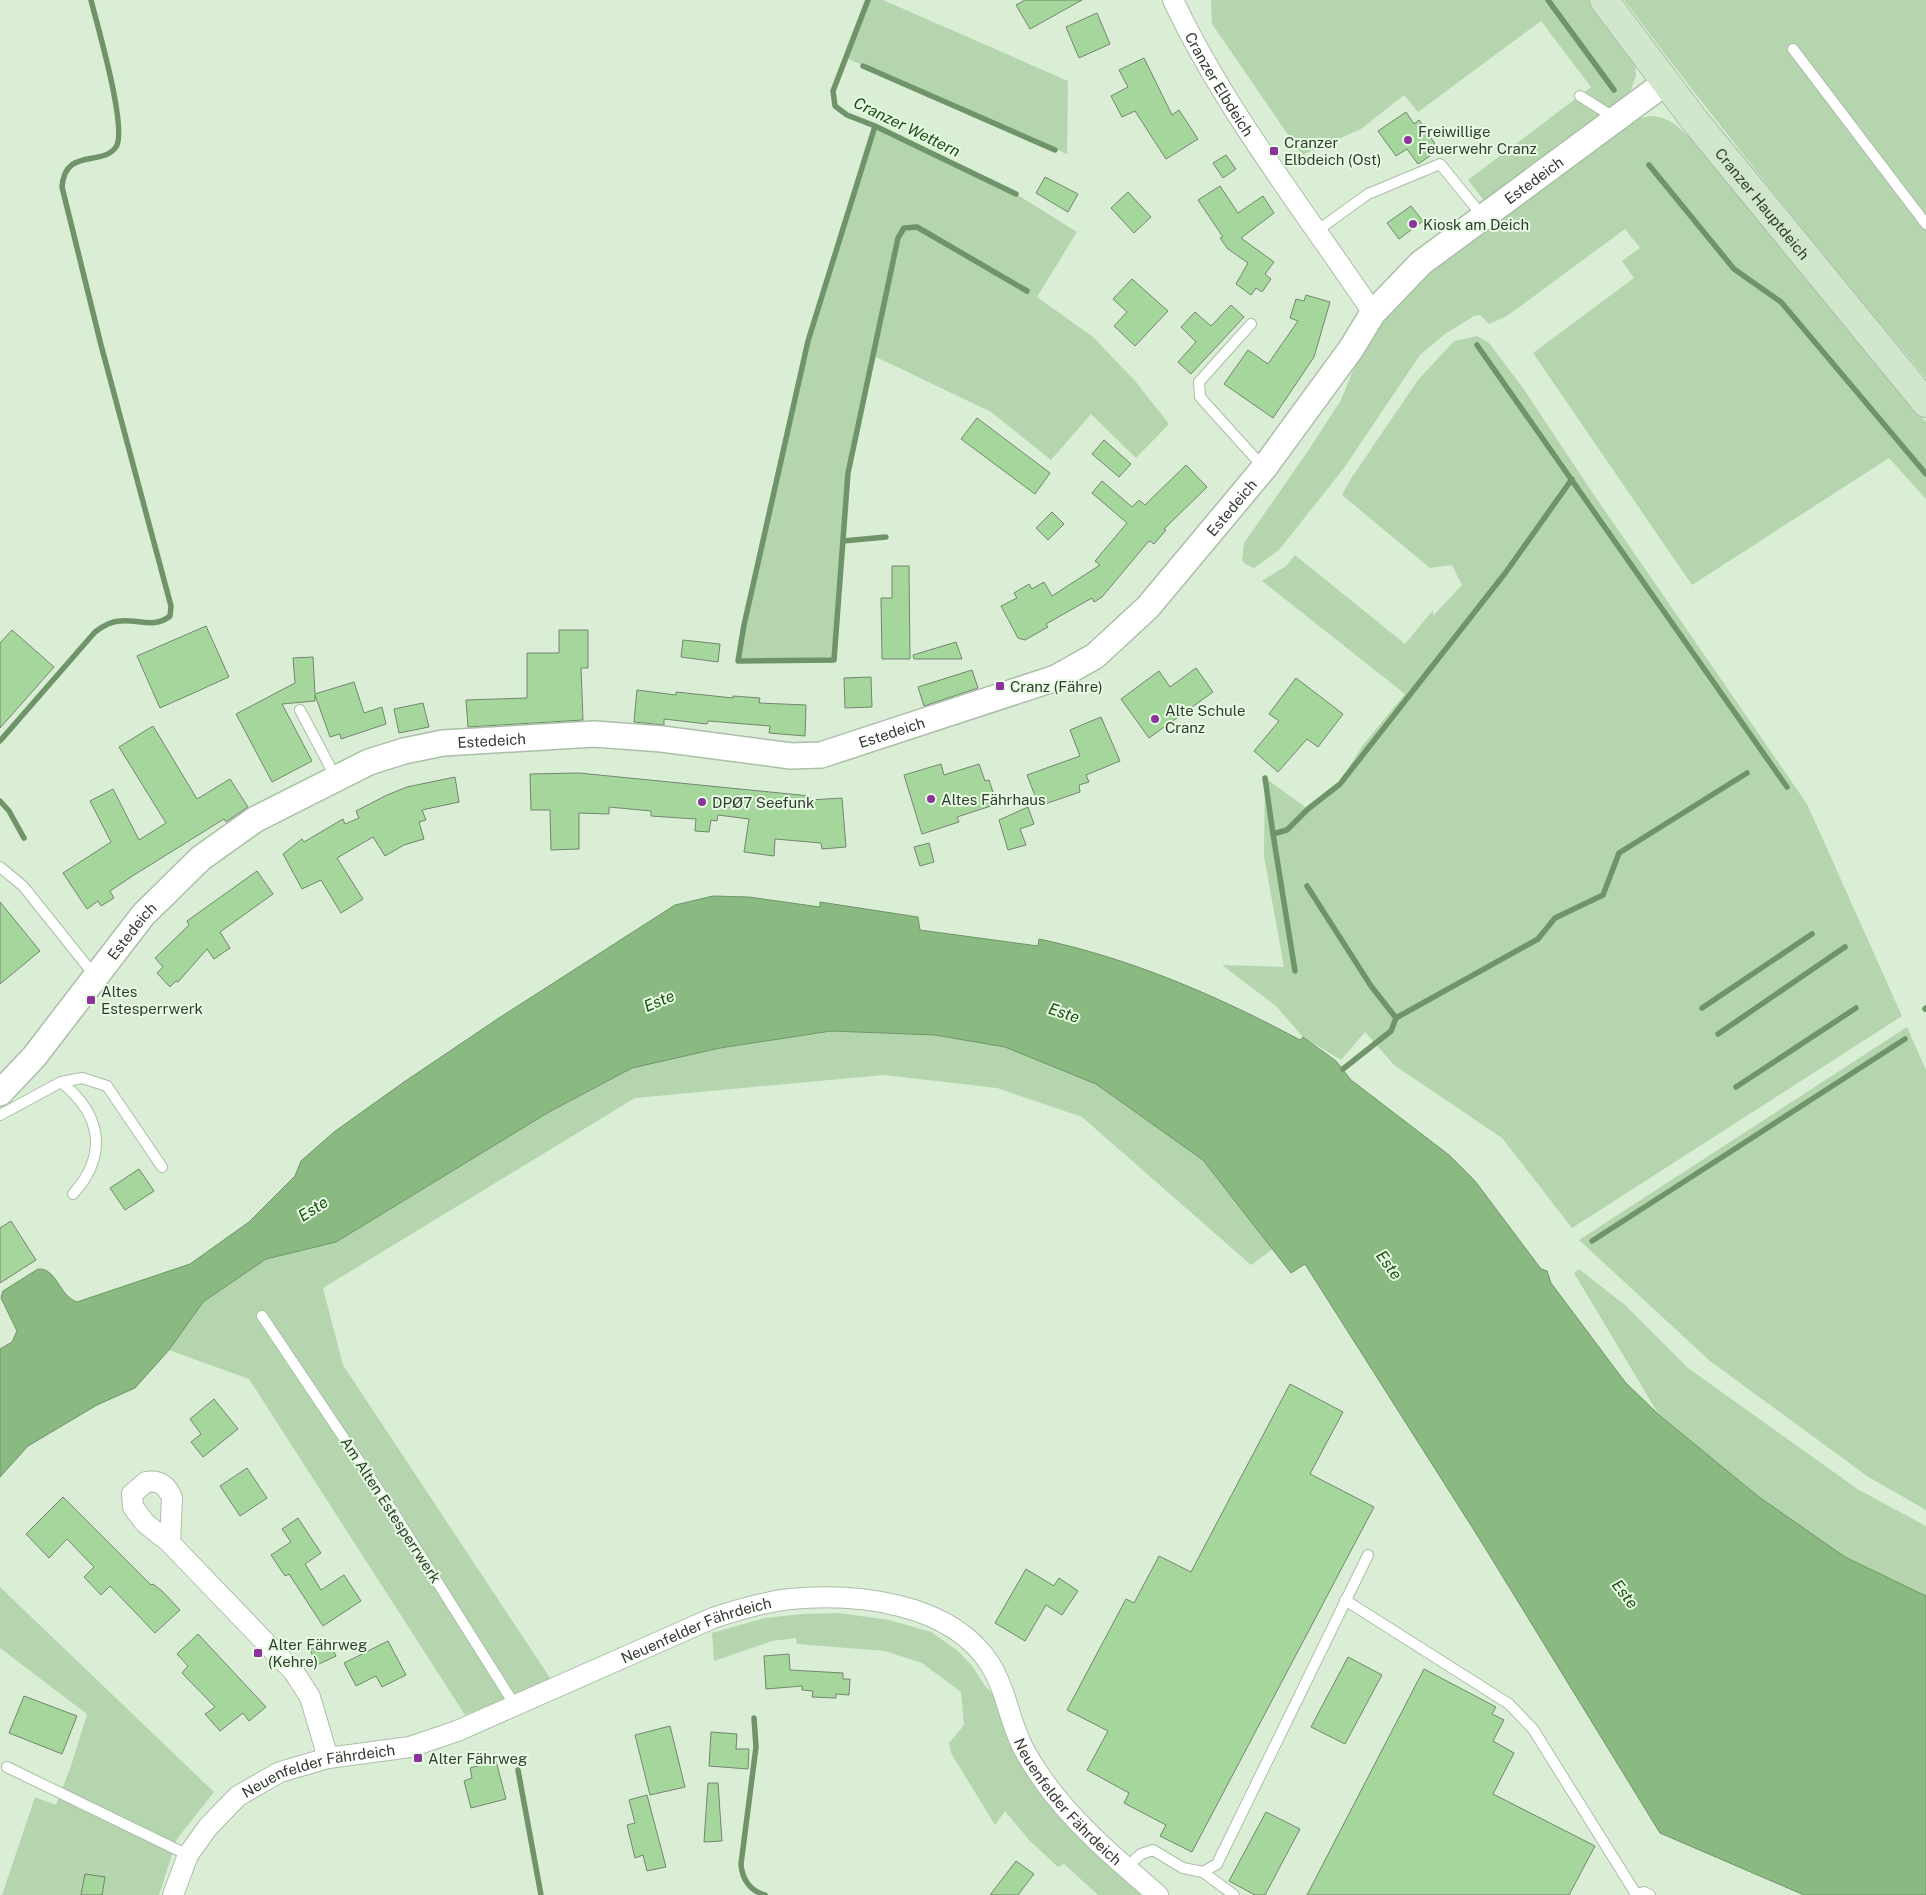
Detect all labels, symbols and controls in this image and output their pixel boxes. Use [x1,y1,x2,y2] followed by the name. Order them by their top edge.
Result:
[1182,29,1257,139] street label: Cranzer Elbdeich
[851,93,963,161] water label: Cranzer Wettern
[1418,123,1537,157] place label: Freiwillige Feuerwehr Cranz
[1284,134,1381,168] place label: Cranzer Elbdeich (Ost)
[1402,134,1414,146] marker: Freiwillige Feuerwehr Cranz
[1712,144,1813,263] street label: Cranzer Hauptdeich
[1268,145,1280,157] marker: Cranzer Elbdeich (Ost)
[1501,153,1566,207] street label: Estedeich
[1423,216,1529,233] place label: Kiosk am Deich
[1407,218,1419,230] marker: Kiosk am Deich
[1203,476,1260,539] street label: Estedeich
[1010,678,1103,695] place label: Cranz (Fähre)
[994,680,1006,692] marker: Cranz (Fähre)
[1165,702,1246,736] place label: Alte Schule Cranz
[856,713,927,751] street label: Estedeich
[1149,713,1161,725] marker: Alte Schule Cranz
[457,730,526,751] street label: Estedeich
[941,791,1046,808] place label: Altes Fährhaus
[925,793,937,805] marker: Altes Fährhaus
[712,794,814,811] place label: DPØ7 Seefunk
[696,796,708,808] marker: DPØ7 Seefunk
[103,899,160,963] street label: Estedeich
[101,983,203,1017] place label: Altes Estesperrwerk
[641,986,677,1016] water label: Este
[85,994,97,1006] marker: Altes Estesperrwerk
[1046,999,1082,1027] water label: Este
[295,1192,332,1226] water label: Este
[1372,1247,1406,1284] water label: Este
[338,1434,444,1586] street label: Am Alten Estesperrwerk
[1608,1576,1642,1612] water label: Este
[618,1594,773,1666] street label: Neuenfelder Fährdeich
[268,1636,367,1670] place label: Alter Fährweg (Kehre)
[252,1647,264,1659] marker: Alter Fährweg (Kehre)
[1011,1735,1125,1868] street label: Neuenfelder Fährdeich
[239,1741,396,1801] street label: Neuenfelder Fährdeich
[428,1750,527,1767] place label: Alter Fährweg
[412,1752,424,1764] marker: Alter Fährweg

